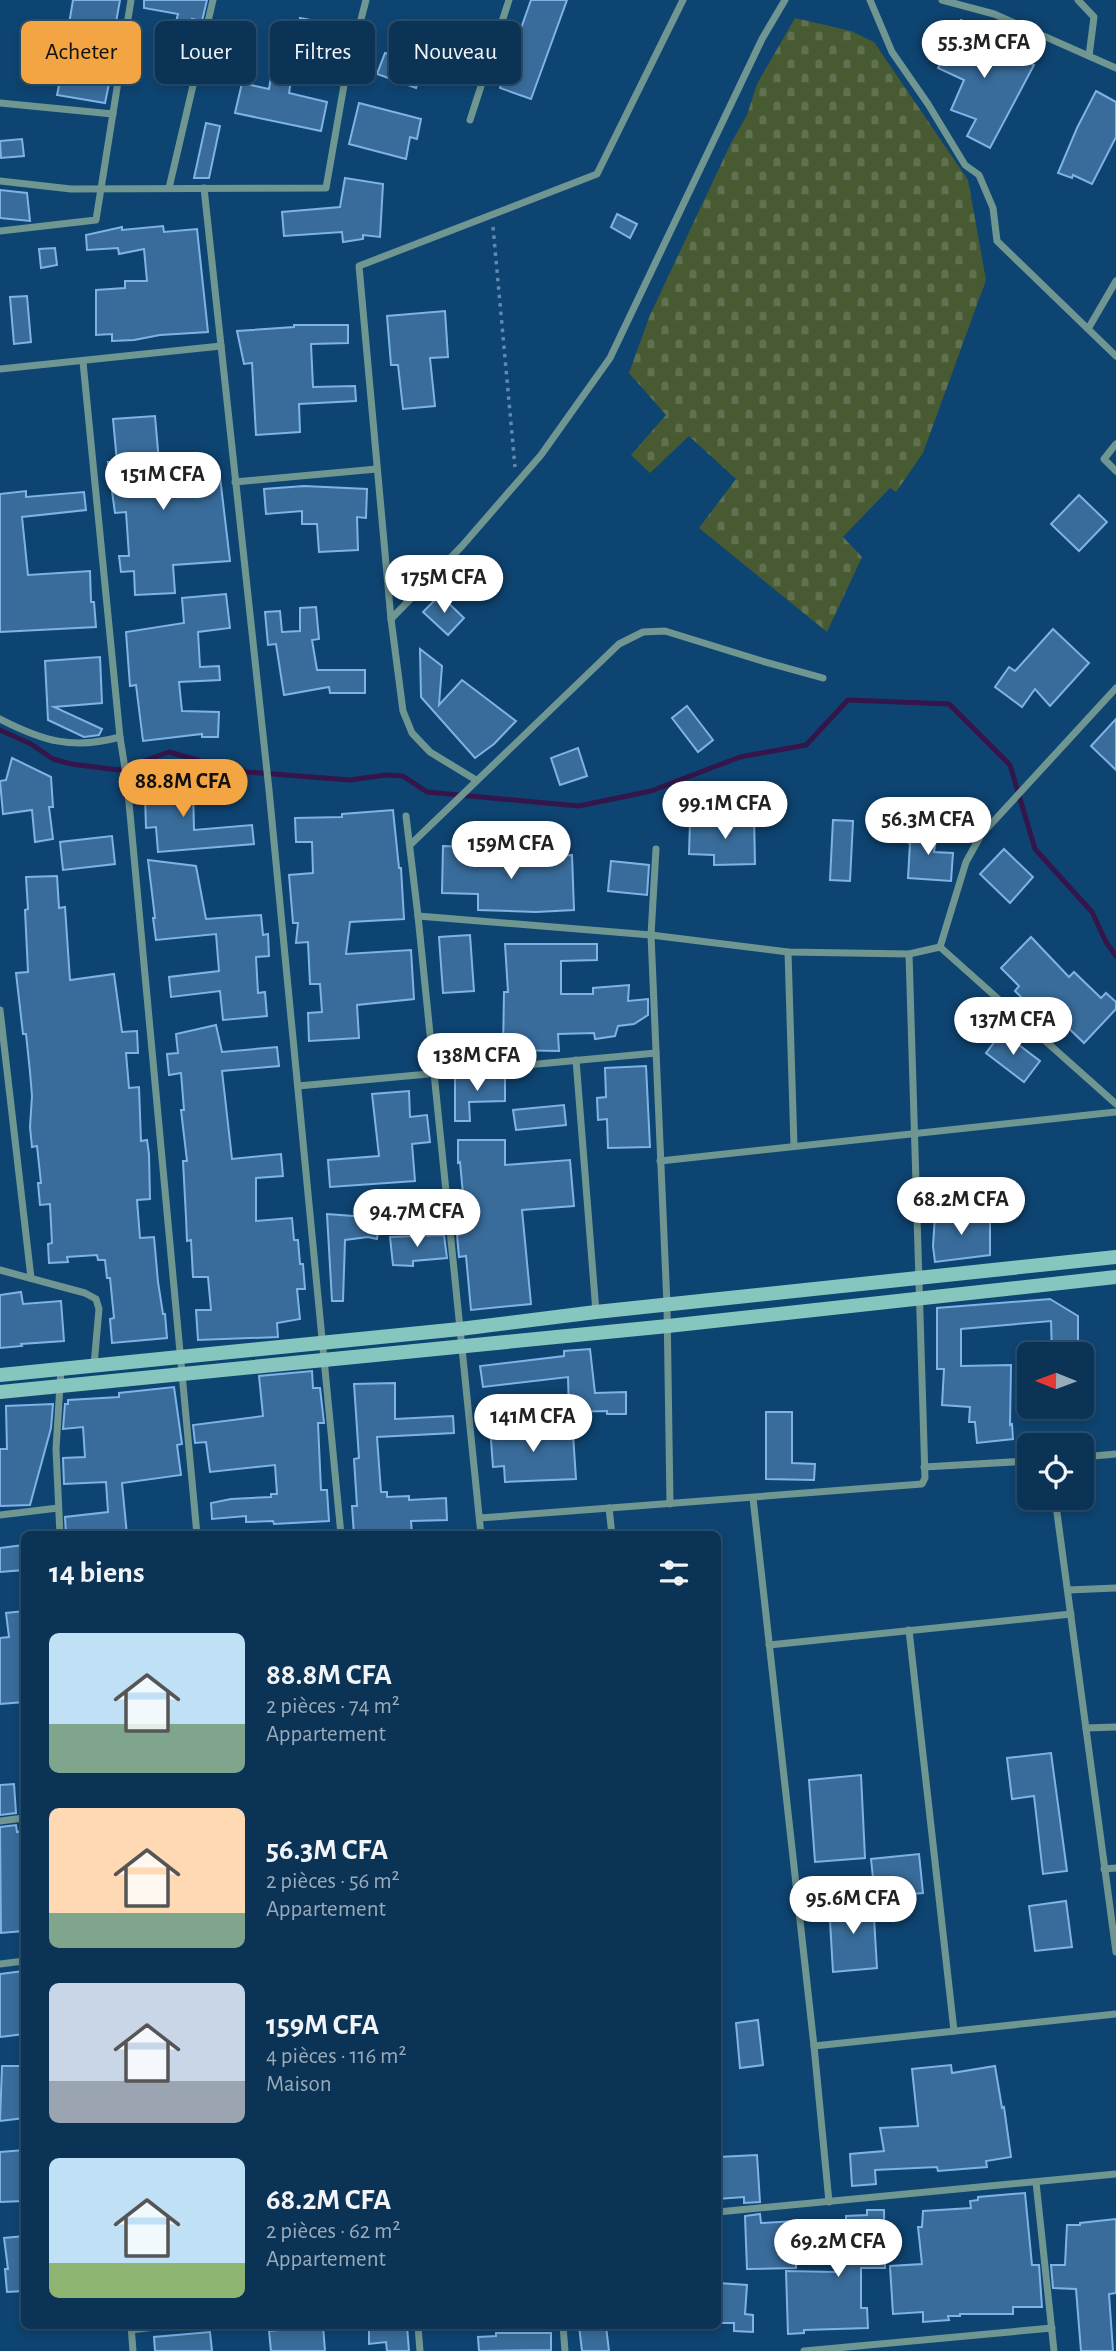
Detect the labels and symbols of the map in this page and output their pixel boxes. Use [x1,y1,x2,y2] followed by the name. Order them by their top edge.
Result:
[904,20,1064,80] pin: 55.3M CFA
[91,452,235,512] pin: 151M CFA
[372,556,516,615] pin: 175M CFA
[103,760,263,819] pin: 88.8M CFA
[645,782,805,841] pin: 99.1M CFA
[848,798,1008,857] pin: 56.3M CFA
[439,822,583,881] pin: 159M CFA
[941,998,1085,1057] pin: 137M CFA
[405,1034,549,1093] pin: 138M CFA
[881,1178,1041,1237] pin: 68.2M CFA
[337,1190,497,1249] pin: 94.7M CFA
[1017,1342,1094,1419] north arrow
[461,1394,605,1454] pin: 141M CFA
[773,1876,933,1936] pin: 95.6M CFA
[758,2220,918,2279] pin: 69.2M CFA

